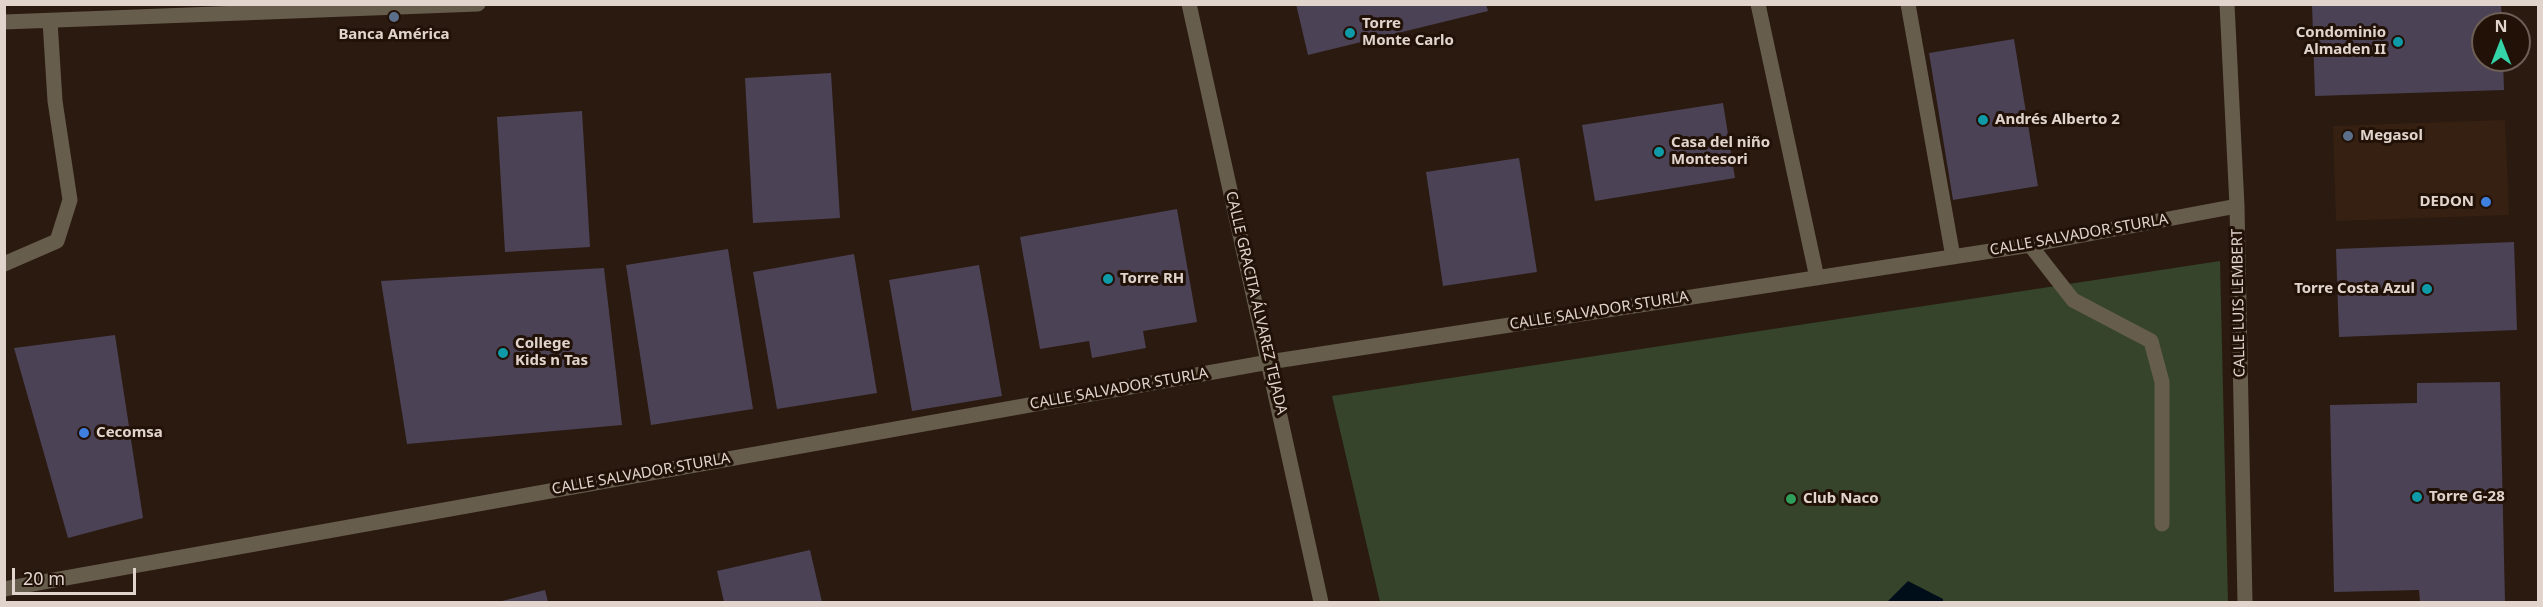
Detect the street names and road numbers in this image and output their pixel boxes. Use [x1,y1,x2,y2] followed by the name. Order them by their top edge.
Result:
[1222,190,1290,416] street label: CALLE GRACITA ÁLVAREZ TEJADA
[1989,210,2169,260] street label: CALLE SALVADOR STURLA
[2229,229,2249,377] street label: CALLE LUIS LEMBERT
[1508,288,1690,334] street label: CALLE SALVADOR STURLA
[1029,364,1209,414] street label: CALLE SALVADOR STURLA
[551,449,731,499] street label: CALLE SALVADOR STURLA

